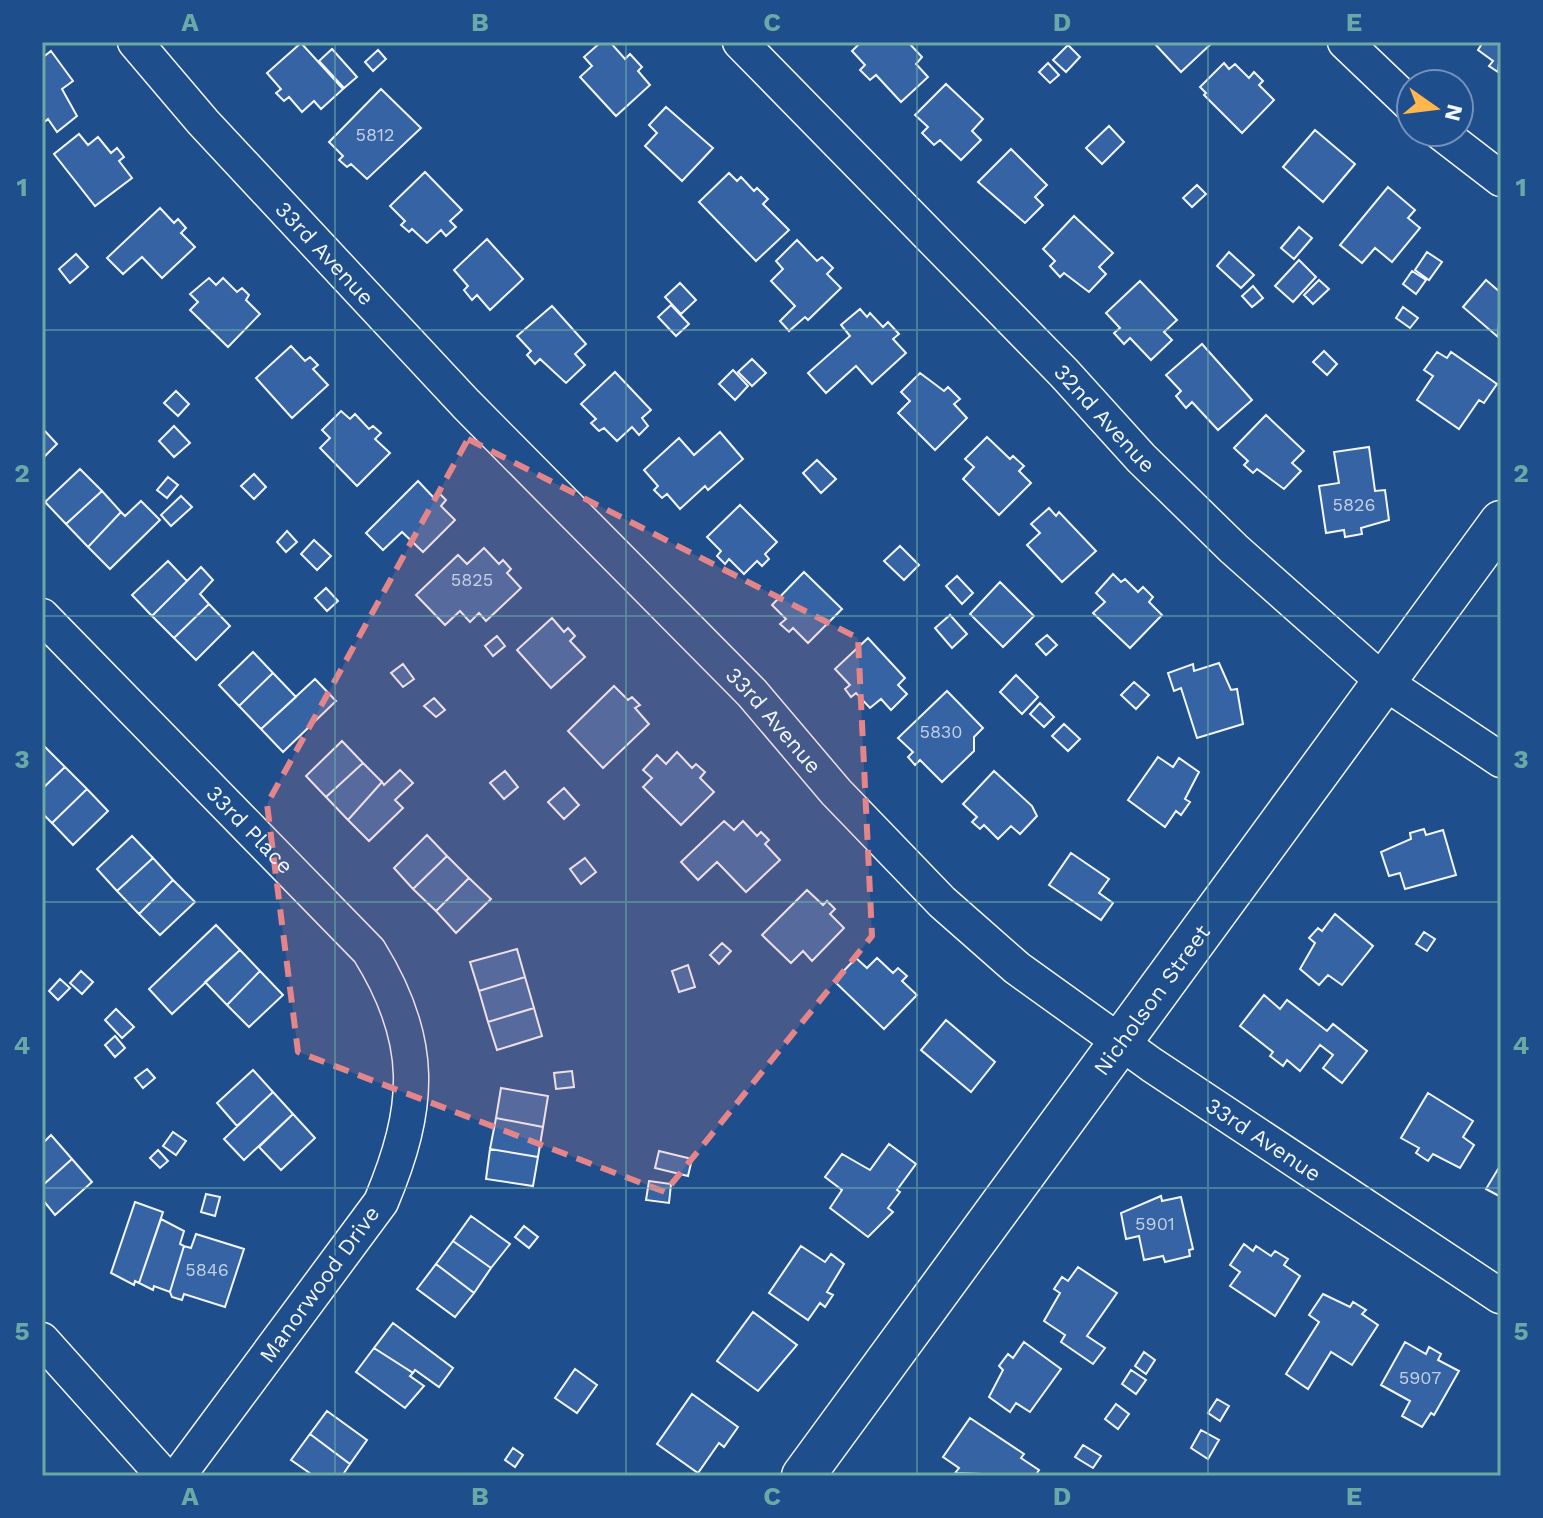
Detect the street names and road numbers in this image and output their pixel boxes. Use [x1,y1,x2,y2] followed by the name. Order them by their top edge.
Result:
[270,196,379,310] street label: 33rd Avenue
[1049,359,1160,478] street label: 32nd Avenue
[721,662,827,778] street label: 33rd Avenue
[201,780,298,879] street label: 33rd Place
[1089,920,1215,1080] street label: Nicholson Street
[1201,1092,1326,1187] street label: 33rd Avenue
[254,1201,385,1367] street label: Manorwood Drive

